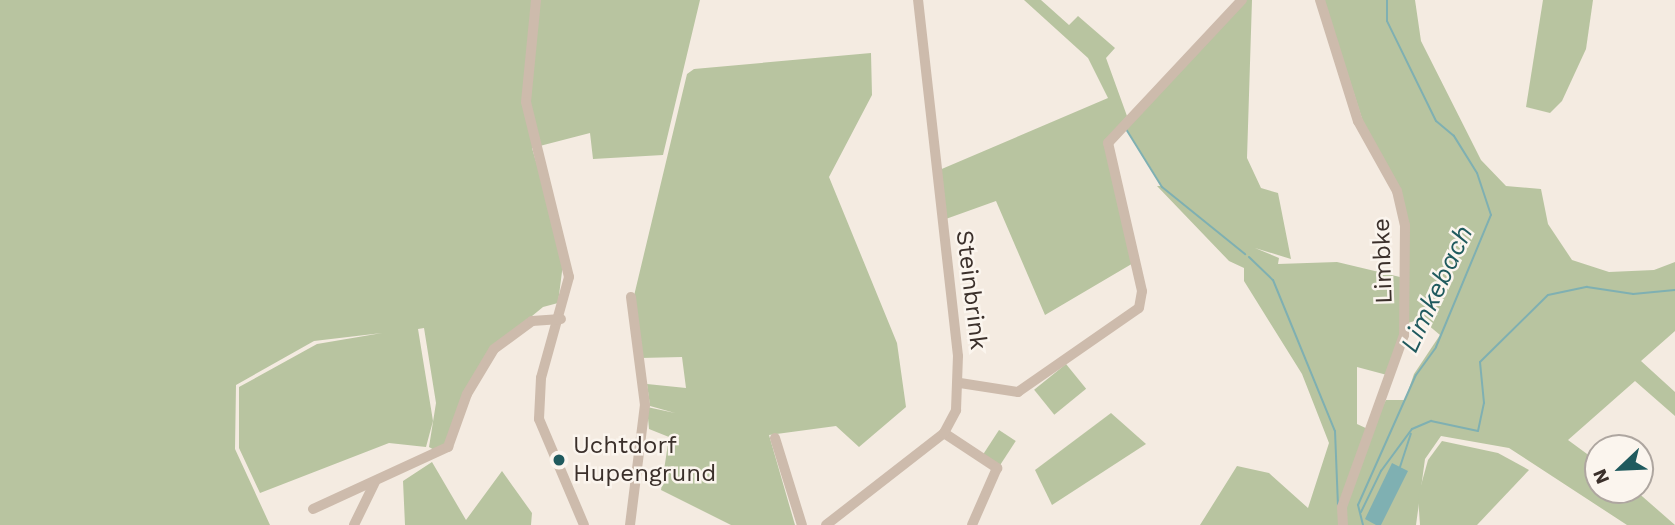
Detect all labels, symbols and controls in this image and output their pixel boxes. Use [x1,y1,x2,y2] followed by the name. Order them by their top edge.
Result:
[1367,218,1399,304] street label: Limbke
[1394,221,1480,357] water label: Limkebach
[949,229,993,351] street label: Steinbrink
[573,432,716,488] place label: Uchtdorf Hupengrund
[1584,434,1654,504] north arrow
[551,452,567,468] marker: Uchtdorf Hupengrund
[1588,466,1614,488] text: N

